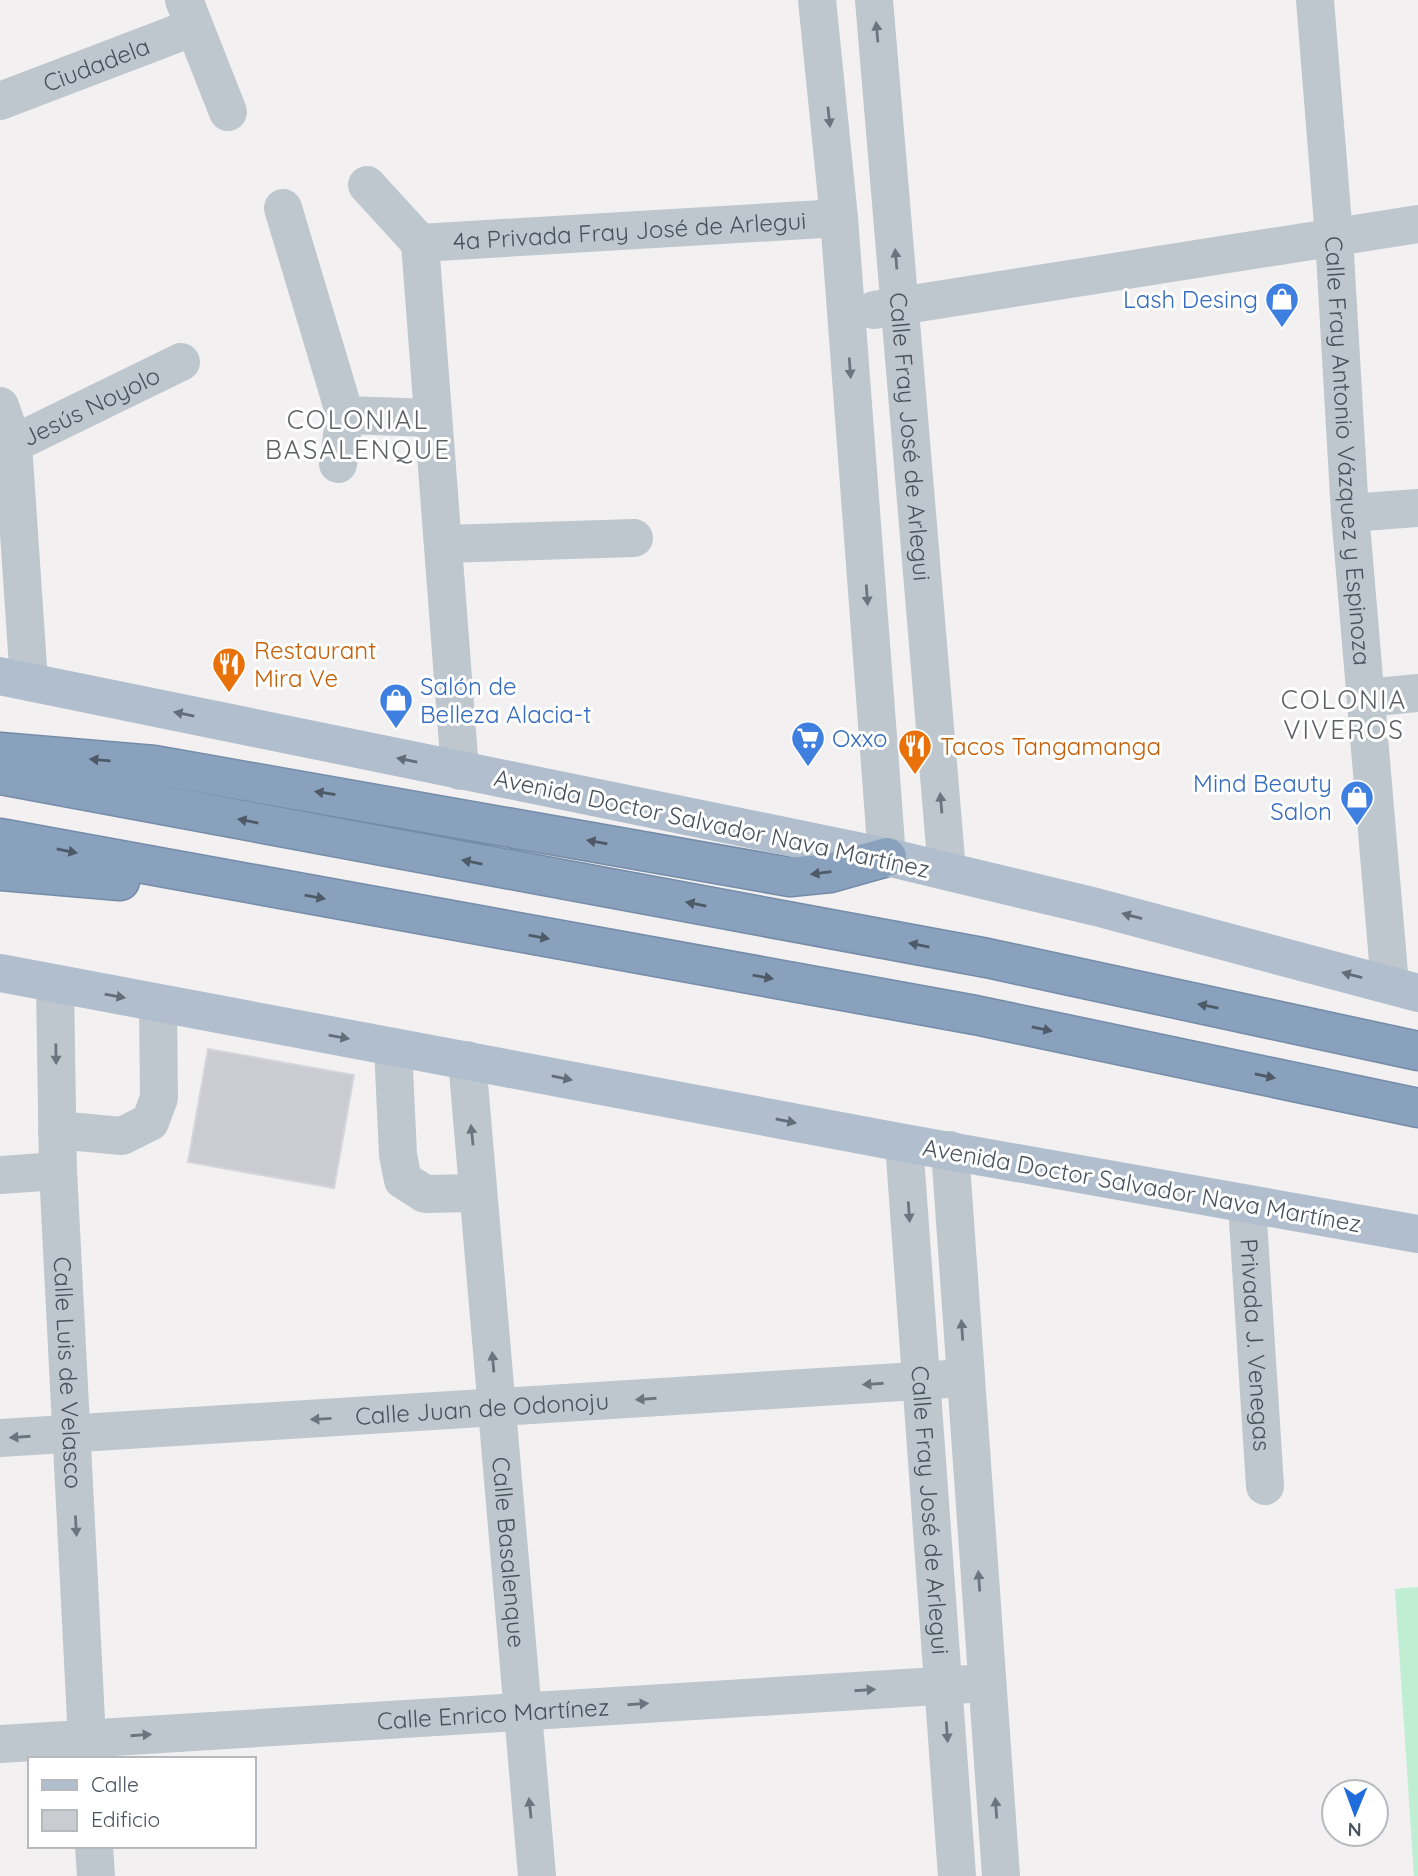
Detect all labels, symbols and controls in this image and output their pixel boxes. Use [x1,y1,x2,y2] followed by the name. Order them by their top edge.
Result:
[871,21,882,43] one-way arrow
[39,30,154,98] street label: Ciudadela
[824,106,835,128] one-way arrow
[452,205,807,256] street label: 4a Privada Fray José de Arlegui
[1319,235,1378,667] street label: Calle Fray Antonio Vázquez y Espinoza
[890,247,901,269] one-way arrow
[1263,280,1301,329] shop icon: Lash Desing
[1123,284,1258,314] place label: Lash Desing
[884,291,938,582] street label: Calle Fray José de Arlegui
[845,357,856,379] one-way arrow
[17,360,165,452] street label: Jesús Noyolo
[265,403,451,466] district label: COLONIAL BASALENQUE
[862,584,873,606] one-way arrow
[254,635,376,693] place label: Restaurant Mira Ve
[210,645,248,694] restaurant icon: Restaurant Mira Ve
[420,671,591,729] place label: Salón de Belleza Alacia-t
[377,681,415,730] shop icon: Salón de Belleza Alacia-t
[1281,683,1407,746] district label: COLONIA VIVEROS
[173,708,195,719] one-way arrow
[789,719,827,768] supermarket icon: Oxxo
[832,723,888,753] place label: Oxxo
[896,727,934,776] restaurant icon: Tacos Tangamanga
[940,731,1161,761] place label: Tacos Tangamanga
[89,754,111,765] one-way arrow
[396,755,418,766] one-way arrow
[491,762,933,884] street label: Avenida Doctor Salvador Nava Martínez
[1193,768,1332,826] place label: Mind Beauty Salon
[1338,778,1376,827] shop icon: Mind Beauty Salon
[314,787,336,798] one-way arrow
[935,792,946,814] one-way arrow
[237,815,259,826] one-way arrow
[586,836,608,847] one-way arrow
[56,846,78,857] one-way arrow
[461,857,483,868] one-way arrow
[810,868,832,879] one-way arrow
[304,892,326,903] one-way arrow
[685,898,707,909] one-way arrow
[1121,911,1142,921] one-way arrow
[528,932,550,943] one-way arrow
[908,940,930,951] one-way arrow
[1341,969,1362,979] one-way arrow
[752,972,774,983] one-way arrow
[104,991,126,1002] one-way arrow
[1197,1000,1219,1011] one-way arrow
[1031,1024,1053,1035] one-way arrow
[328,1032,350,1043] one-way arrow
[50,1043,62,1065] one-way arrow
[1254,1071,1276,1082] one-way arrow
[551,1073,573,1084] one-way arrow
[775,1116,797,1127] one-way arrow
[466,1124,477,1146] one-way arrow
[920,1132,1364,1238] street label: Avenida Doctor Salvador Nava Martínez
[903,1201,914,1223] one-way arrow
[1234,1237,1278,1452] street label: Privada J. Venegas
[47,1256,89,1490] street label: Calle Luis de Velasco
[956,1318,967,1340] one-way arrow
[487,1350,498,1372] one-way arrow
[905,1365,956,1656] street label: Calle Fray José de Arlegui
[861,1378,883,1389] one-way arrow
[354,1385,610,1431] street label: Calle Juan de Odonoju
[634,1394,656,1405] one-way arrow
[310,1414,332,1425] one-way arrow
[9,1432,31,1443] one-way arrow
[486,1455,532,1649] street label: Calle Basalenque
[70,1515,81,1537] one-way arrow
[973,1570,984,1592] one-way arrow
[854,1684,876,1695] one-way arrow
[376,1691,610,1736] street label: Calle Enrico Martínez
[627,1698,649,1709] one-way arrow
[942,1721,953,1743] one-way arrow
[131,1730,153,1741] one-way arrow
[28,1757,256,1848] legend
[91,1771,139,1797] text: Calle
[1320,1778,1390,1848] north arrow
[524,1797,535,1819] one-way arrow
[990,1797,1001,1819] one-way arrow
[91,1806,160,1832] text: Edificio
[1348,1818,1362,1842] text: N

